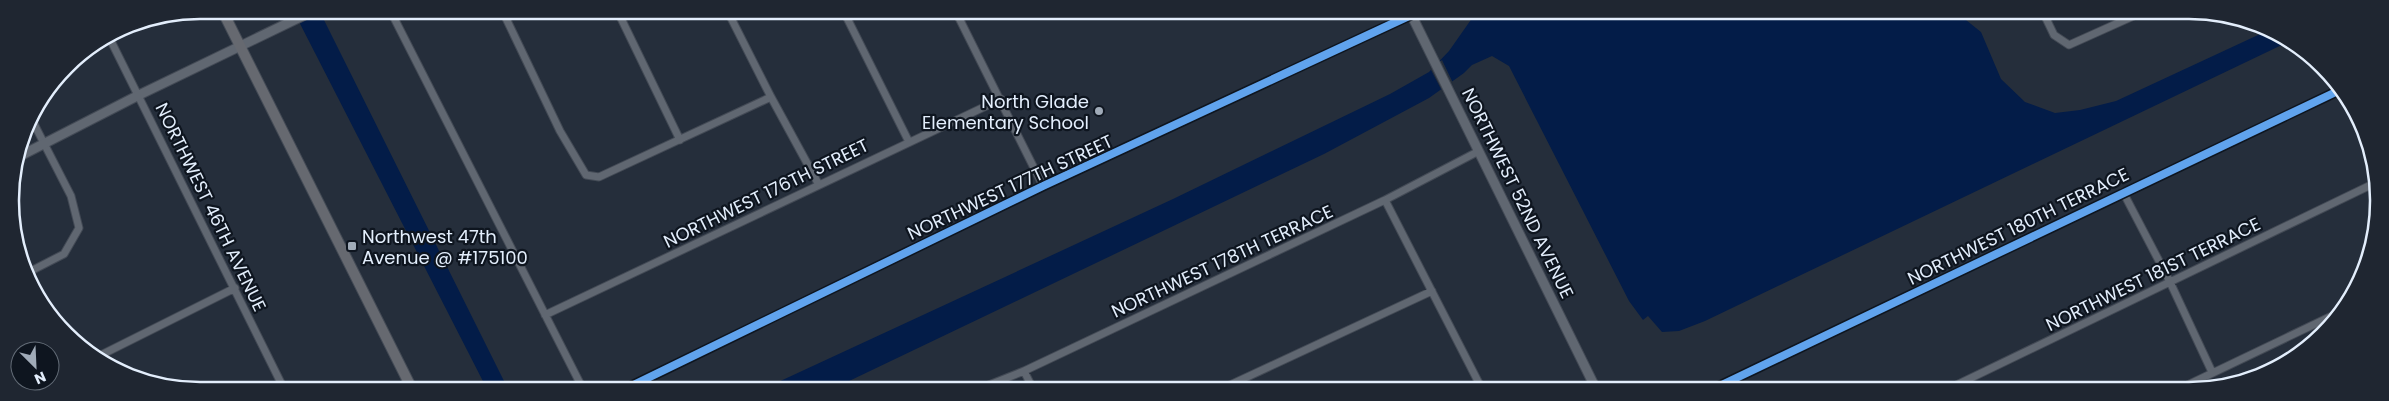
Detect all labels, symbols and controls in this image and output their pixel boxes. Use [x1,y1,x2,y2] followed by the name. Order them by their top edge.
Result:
[1456,84,1580,302] street label: NORTHWEST 52ND AVENUE
[922,89,1089,135] place label: North Glade Elementary School
[150,99,272,315] street label: NORTHWEST 46TH AVENUE
[1093,105,1105,117] marker: North Glade Elementary School
[903,128,1117,246] street label: NORTHWEST 177TH STREET
[659,132,873,254] street label: NORTHWEST 176TH STREET
[1903,161,2133,291] street label: NORTHWEST 180TH TERRACE
[1107,199,1337,323] street label: NORTHWEST 178TH TERRACE
[2041,211,2265,337] street label: NORTHWEST 181ST TERRACE
[362,224,528,270] place label: Northwest 47th Avenue @ #175100
[346,240,358,252] marker: Northwest 47th Avenue @ #175100
[10,341,60,391] north arrow
[31,367,49,389] text: N

